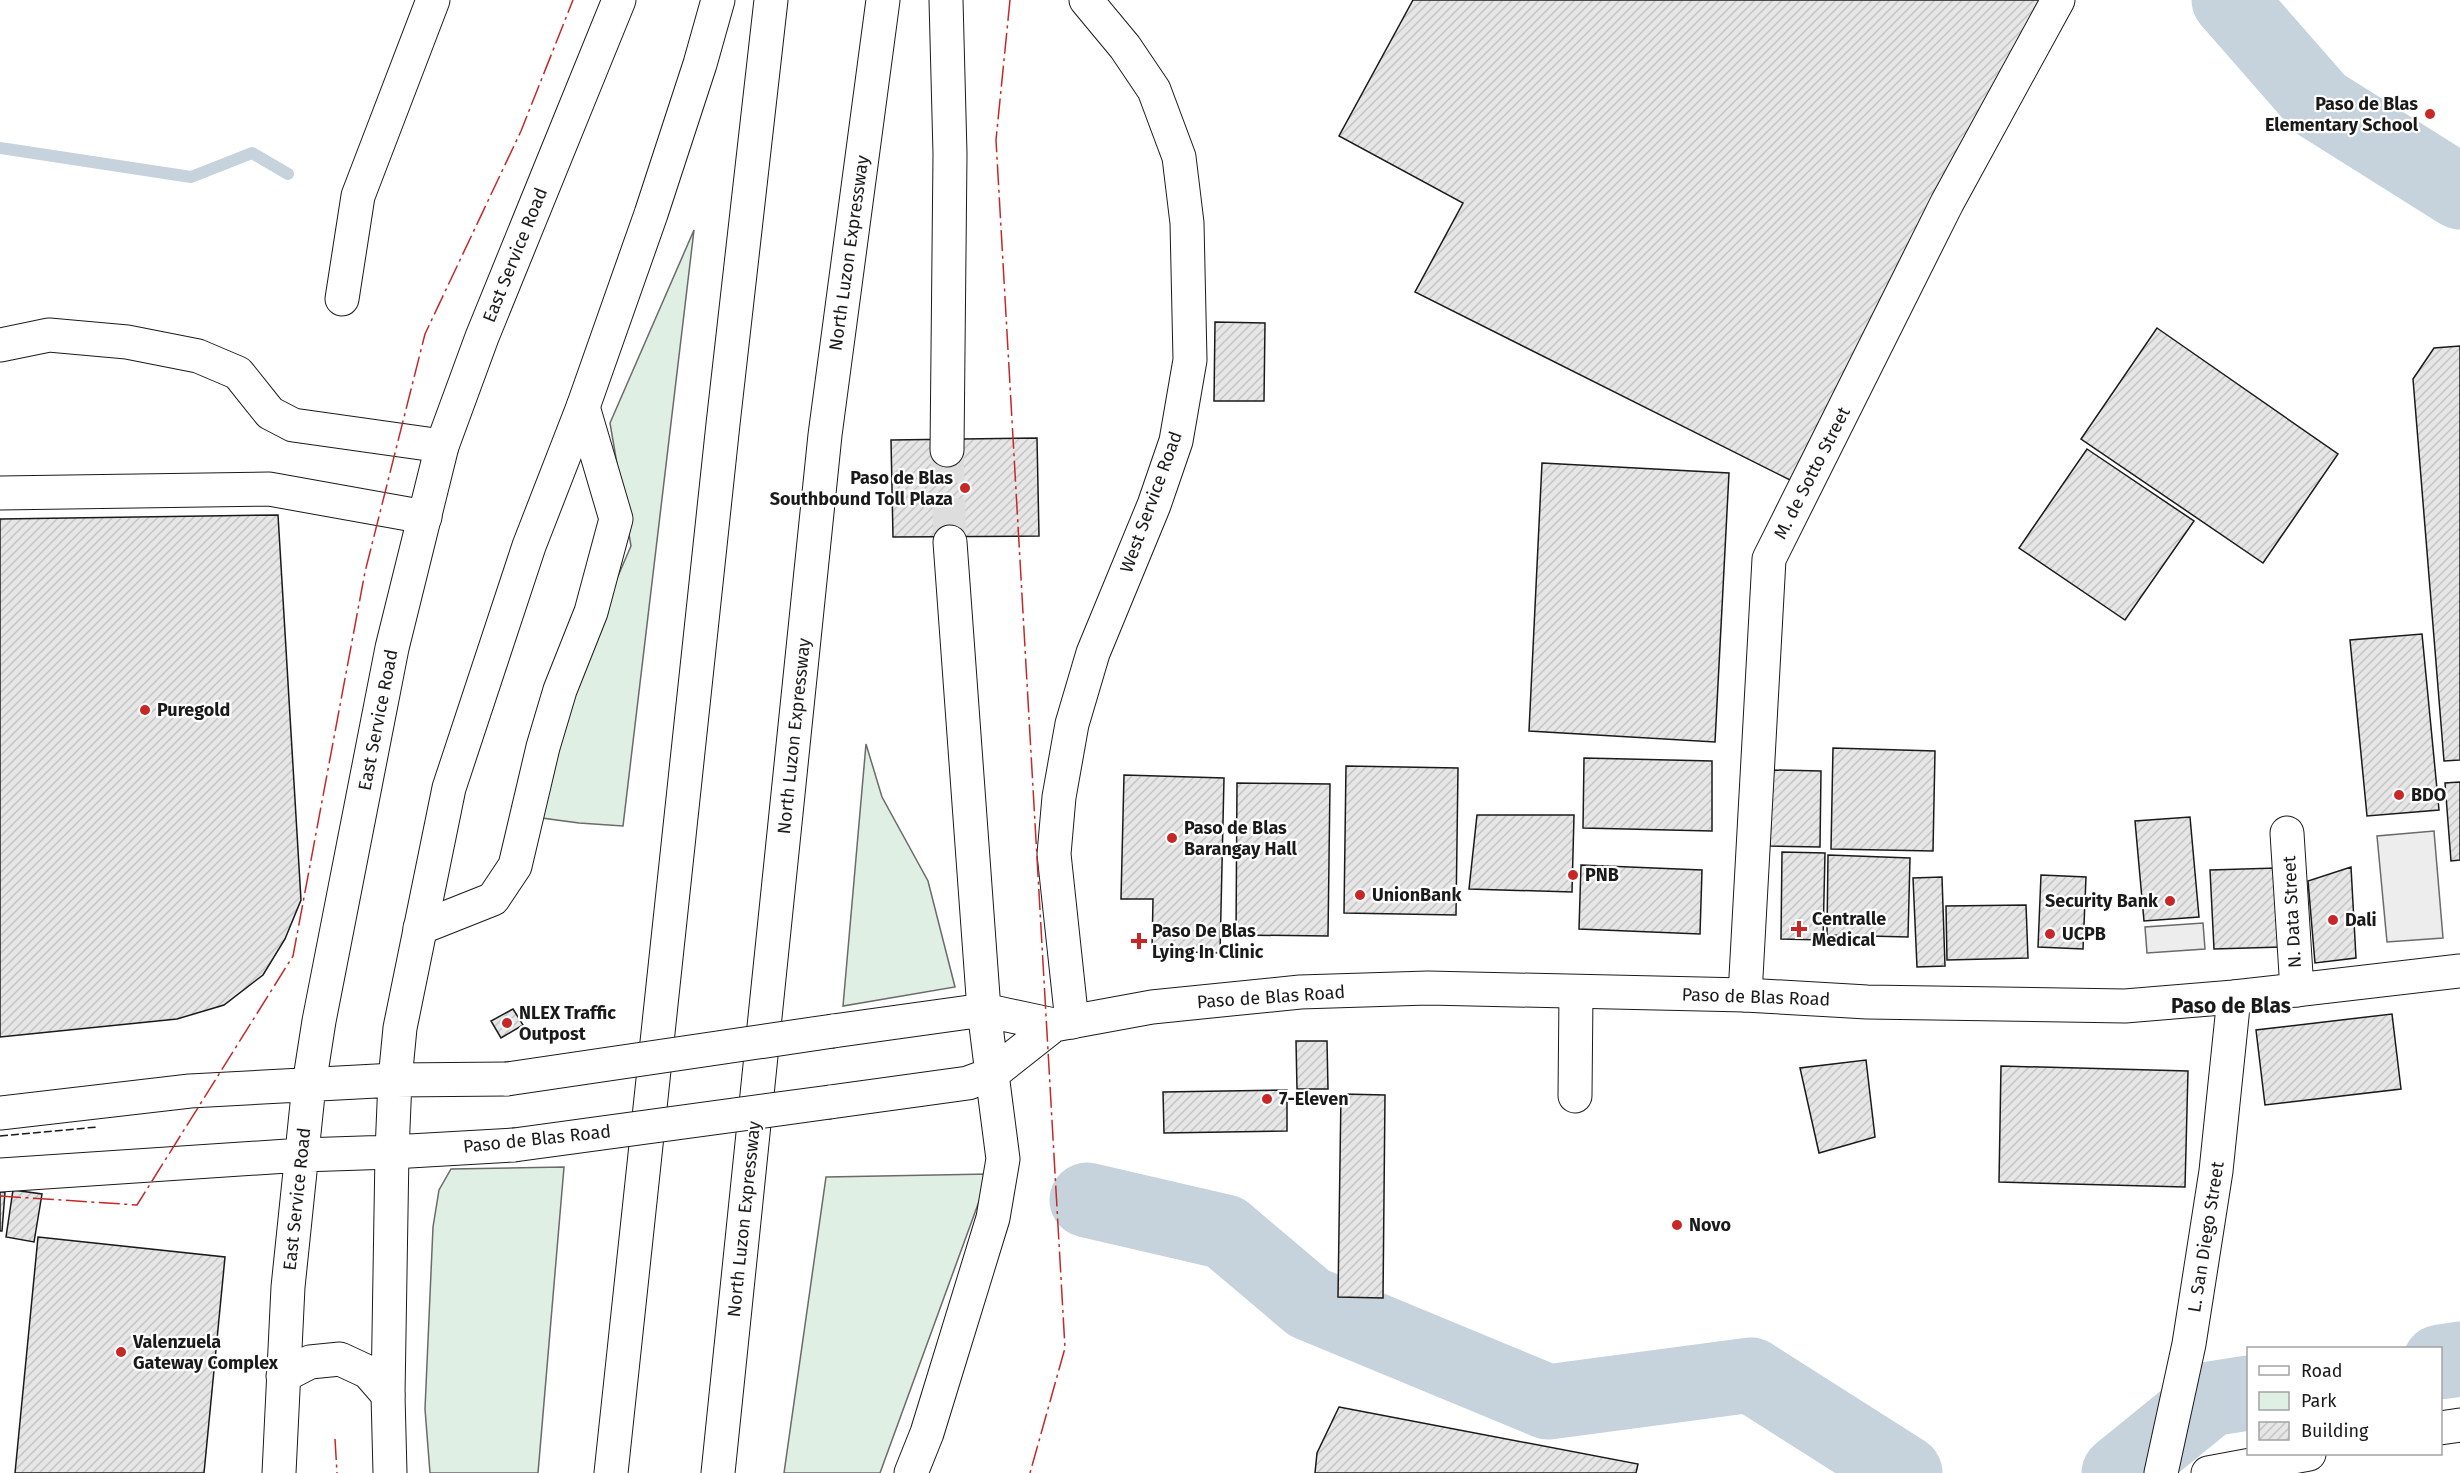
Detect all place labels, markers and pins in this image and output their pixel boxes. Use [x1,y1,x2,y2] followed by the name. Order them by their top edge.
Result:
[2265,93,2419,136] place label: Paso de Blas Elementary School
[2423,107,2437,121] marker: Paso de Blas Elementary School
[770,467,953,510] place label: Paso de Blas Southbound Toll Plaza
[958,481,972,495] marker: Paso de Blas Southbound Toll Plaza
[157,699,230,721] place label: Puregold
[138,703,152,717] marker: Puregold
[2411,784,2446,806] place label: BDO
[2392,788,2406,802] marker: BDO
[1184,817,1298,860] place label: Paso de Blas Barangay Hall
[1165,831,1179,845] marker: Paso de Blas Barangay Hall
[1585,864,1619,886] place label: PNB
[1566,868,1580,882] marker: PNB
[1372,884,1462,906] place label: UnionBank
[1353,888,1367,902] marker: UnionBank
[2045,890,2159,912] place label: Security Bank
[2163,894,2177,908] marker: Security Bank
[1812,908,1886,951] place label: Centralle Medical
[2345,909,2377,931] place label: Dali
[2326,913,2340,927] marker: Dali
[1152,920,1264,963] place label: Paso De Blas Lying In Clinic
[1790,920,1808,938] marker: Centralle Medical
[2062,923,2106,945] place label: UCPB
[2043,927,2057,941] marker: UCPB
[1130,932,1148,950] marker: Paso De Blas Lying In Clinic
[519,1002,616,1045] place label: NLEX Traffic Outpost
[500,1016,514,1030] marker: NLEX Traffic Outpost
[1279,1088,1349,1110] place label: 7-Eleven
[1260,1092,1274,1106] marker: 7-Eleven
[1689,1214,1731,1236] place label: Novo
[1670,1218,1684,1232] marker: Novo
[132,1331,279,1374] place label: Valenzuela Gateway Complex
[114,1345,128,1359] marker: Valenzuela Gateway Complex

